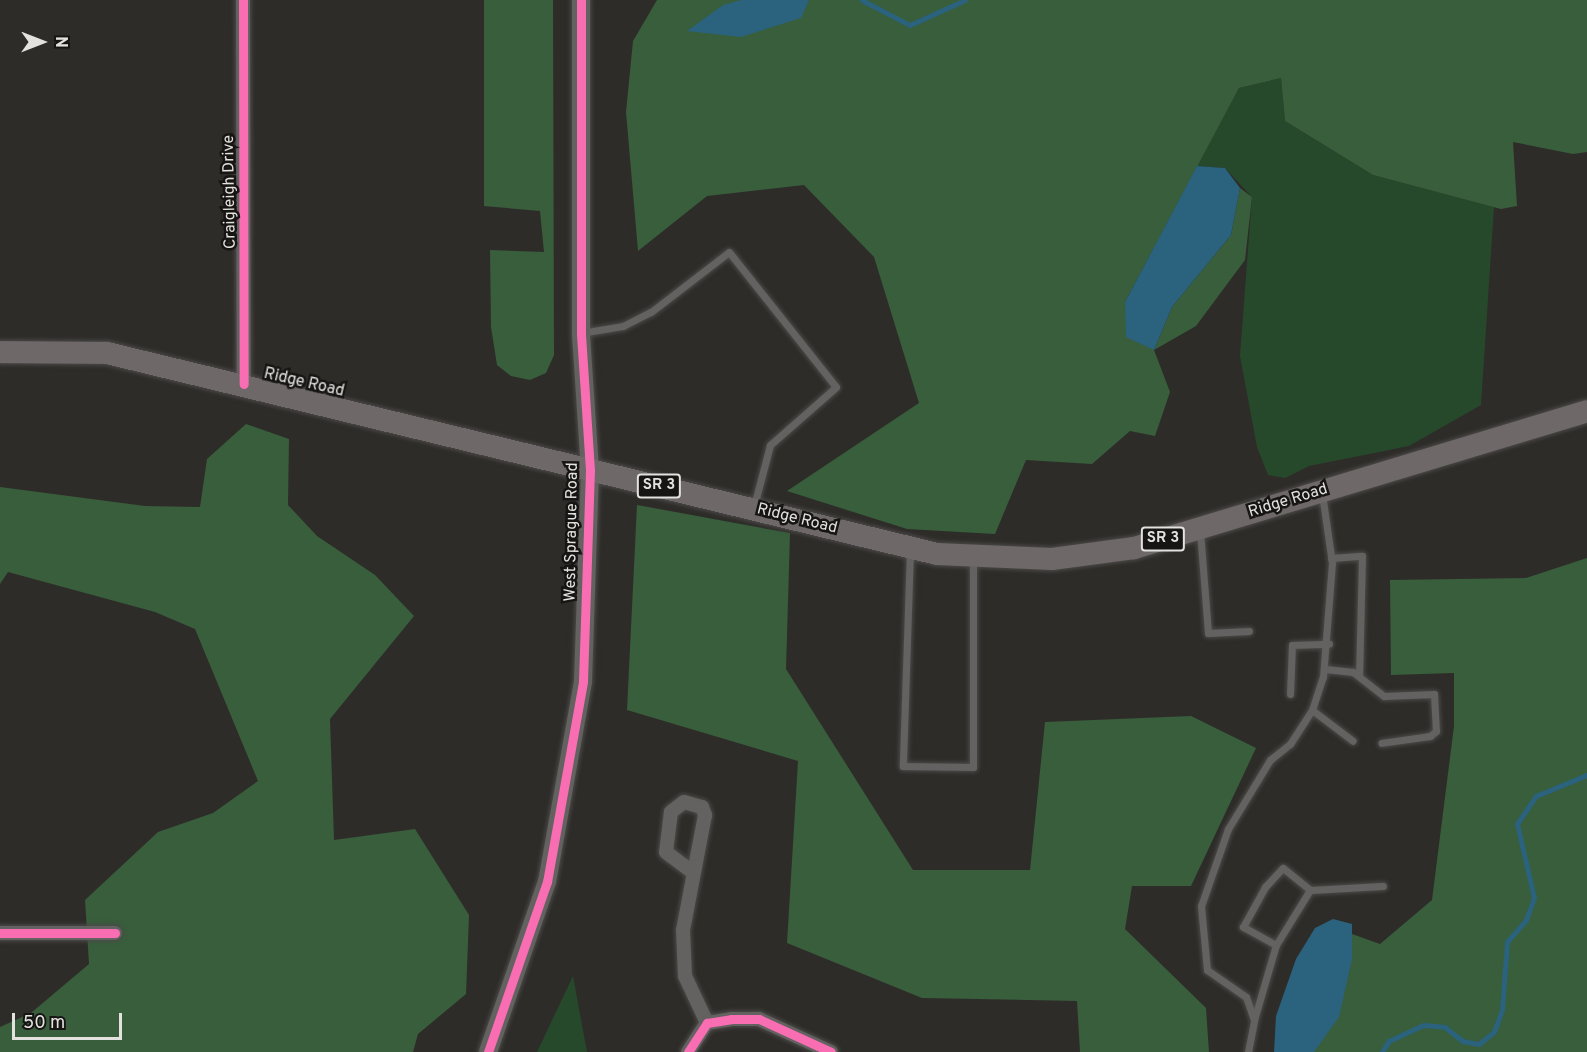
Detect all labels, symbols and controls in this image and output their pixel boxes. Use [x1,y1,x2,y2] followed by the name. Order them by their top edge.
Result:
[12,12,72,72] north arrow
[50,36,70,48] text: N
[219,135,241,249] street label: Craigleigh Drive
[262,364,346,402] street label: Ridge Road
[561,462,583,602] street label: West Sprague Road
[636,474,682,498] road number: SR 3
[1246,480,1330,522] street label: Ridge Road
[755,500,839,538] street label: Ridge Road
[1140,527,1186,551] road number: SR 3
[15,1001,124,1039] scale bar
[23,1012,65,1035] text: 50 m

